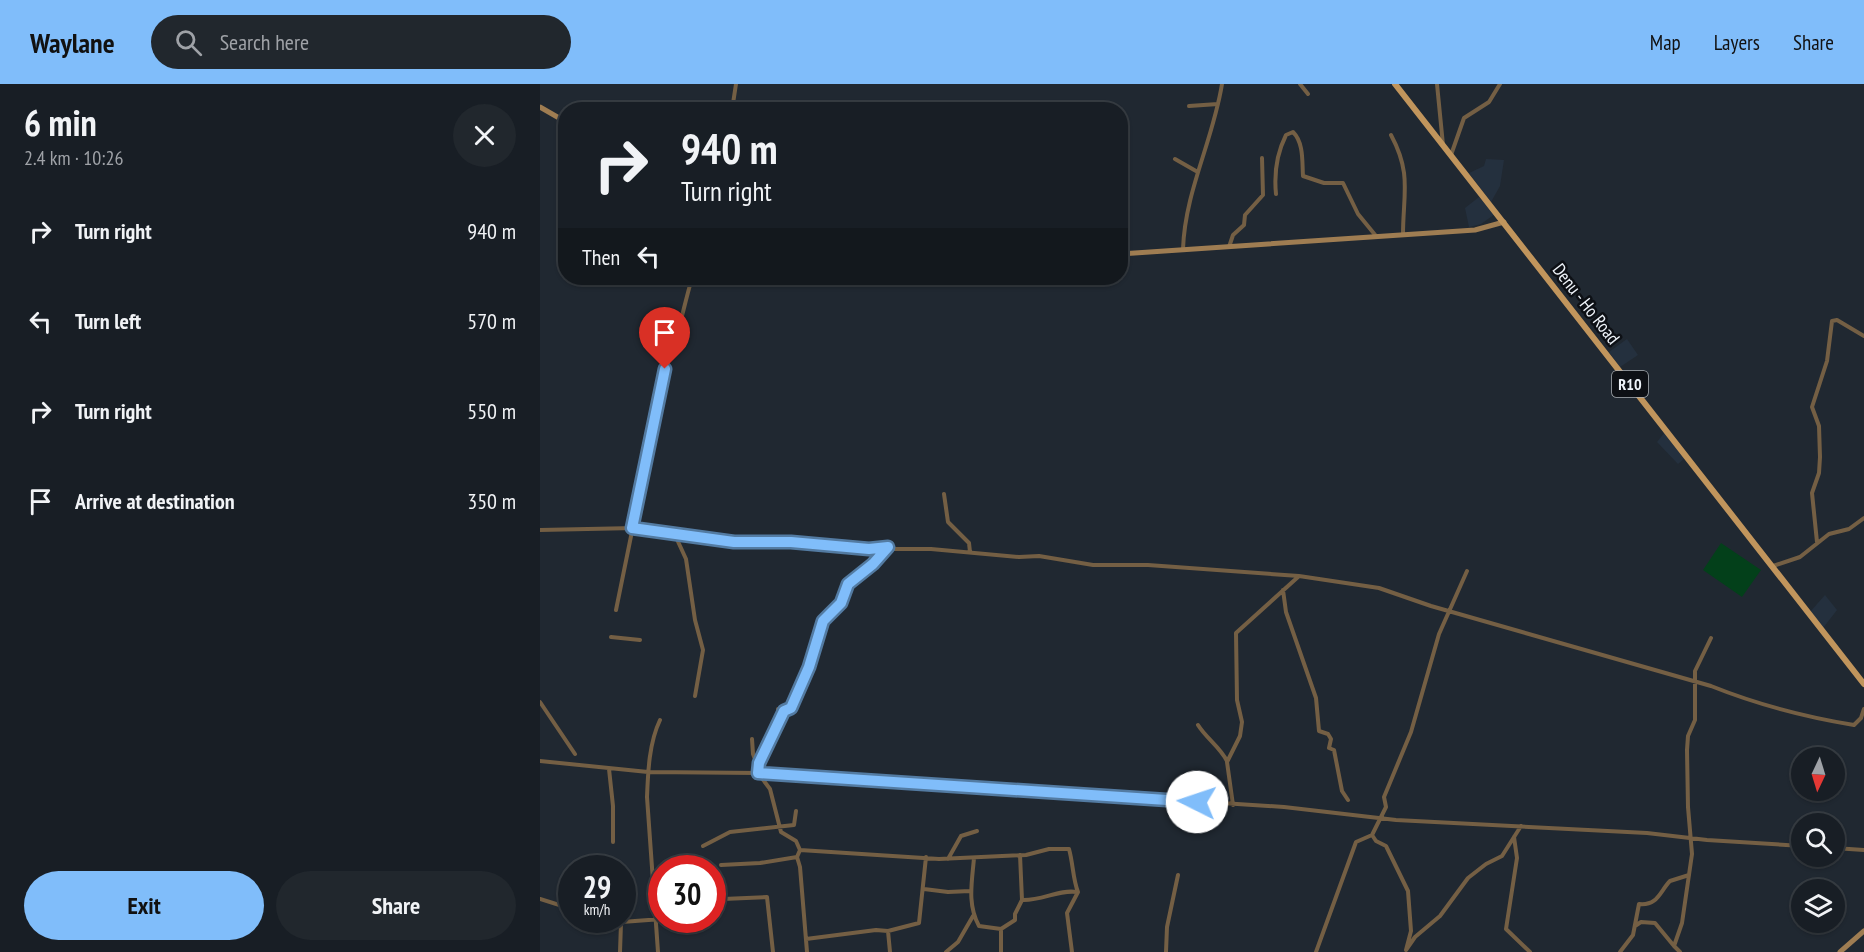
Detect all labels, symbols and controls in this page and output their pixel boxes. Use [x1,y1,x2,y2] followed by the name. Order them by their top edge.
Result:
[151,15,571,69] search box
[30,24,115,61] text: Waylane
[172,26,205,59] icon: search
[220,28,309,56] text: Search here
[1650,29,1681,56] text: Map
[1714,29,1760,56] text: Layers
[1793,29,1834,56] text: Share
[24,99,97,146] text: 6 min
[453,104,516,167] button: close
[681,121,778,176] text: 940 m
[582,126,660,204] icon: right
[24,145,123,171] text: 2.4 km · 10:26
[681,174,772,208] text: Turn right
[24,215,57,248] icon: right
[75,217,152,245] text: Turn right
[467,217,516,245] text: 940 m
[632,240,665,273] icon: left
[582,243,620,271] text: Then
[1548,259,1625,349] street label: Denu - Ho Road
[24,305,57,338] icon: left
[75,307,141,335] text: Turn left
[467,307,516,335] text: 570 m
[639,307,690,369] pin
[648,316,681,349] icon: arrive
[1612,371,1648,397] road number: R10
[24,395,57,428] icon: right
[75,397,152,425] text: Turn right
[467,397,516,425] text: 550 m
[24,485,57,518] icon: arrive
[75,487,235,515] text: Arrive at destination
[467,487,516,515] text: 350 m
[1791,747,1845,801] north arrow
[1791,747,1845,933] map controls
[1165,770,1229,834] position arrow
[1791,813,1845,867] button: search
[648,855,726,933] speed limit sign: 30
[583,867,611,906] text: 29
[24,871,264,940] button: Exit
[276,871,516,940] button: Share
[1791,879,1845,933] button: layers
[584,900,610,919] text: km/h

